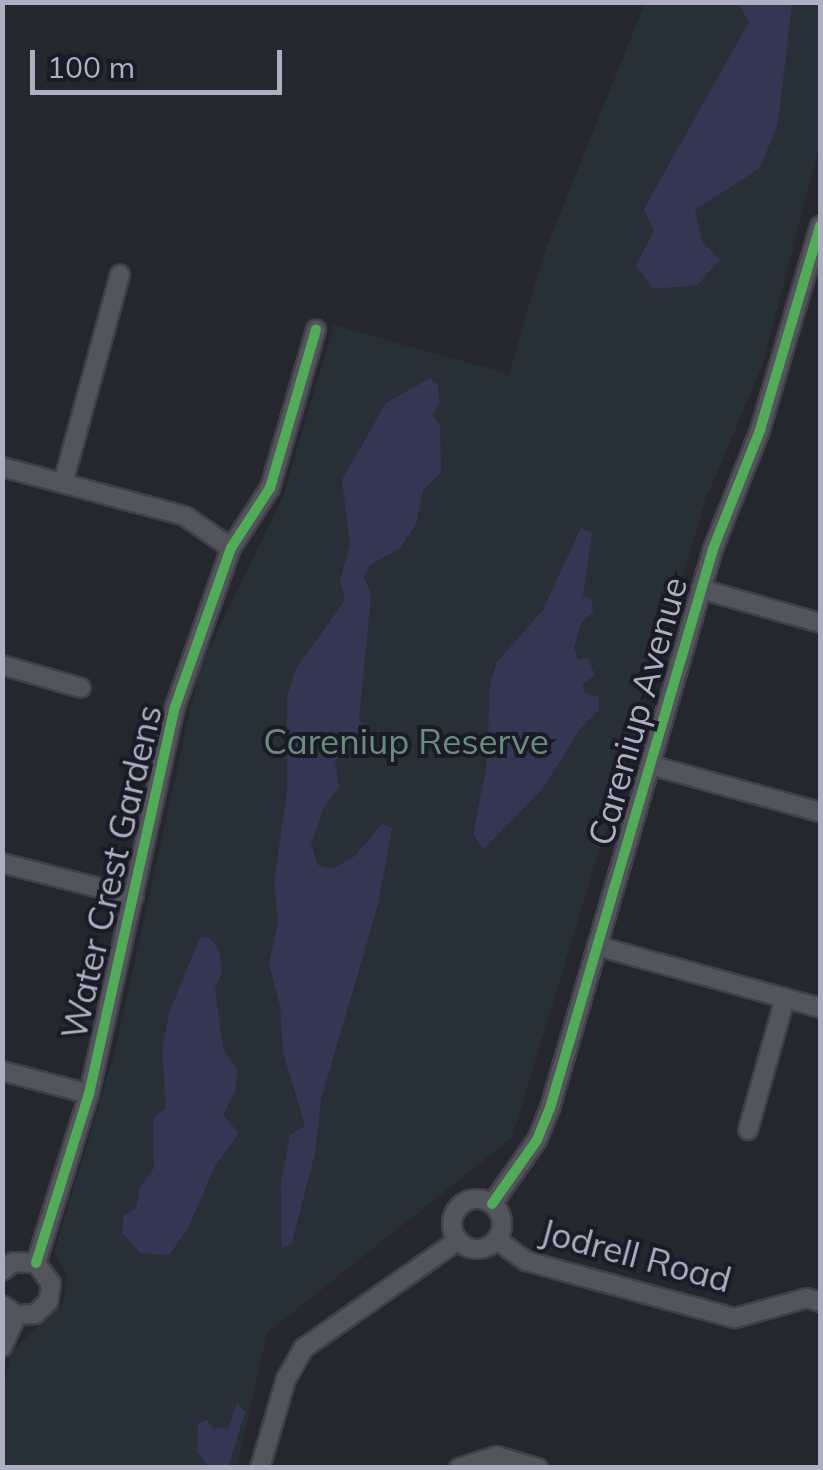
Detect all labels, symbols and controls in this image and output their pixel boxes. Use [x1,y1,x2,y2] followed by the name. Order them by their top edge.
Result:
[35,30,288,92] scale bar
[47,48,135,86] text: 100 m
[579,572,695,850] street label: Careniup Avenue
[52,701,170,1043] street label: Water Crest Gardens
[263,720,549,762] park label: Careniup Reserve
[536,1209,736,1301] street label: Jodrell Road

